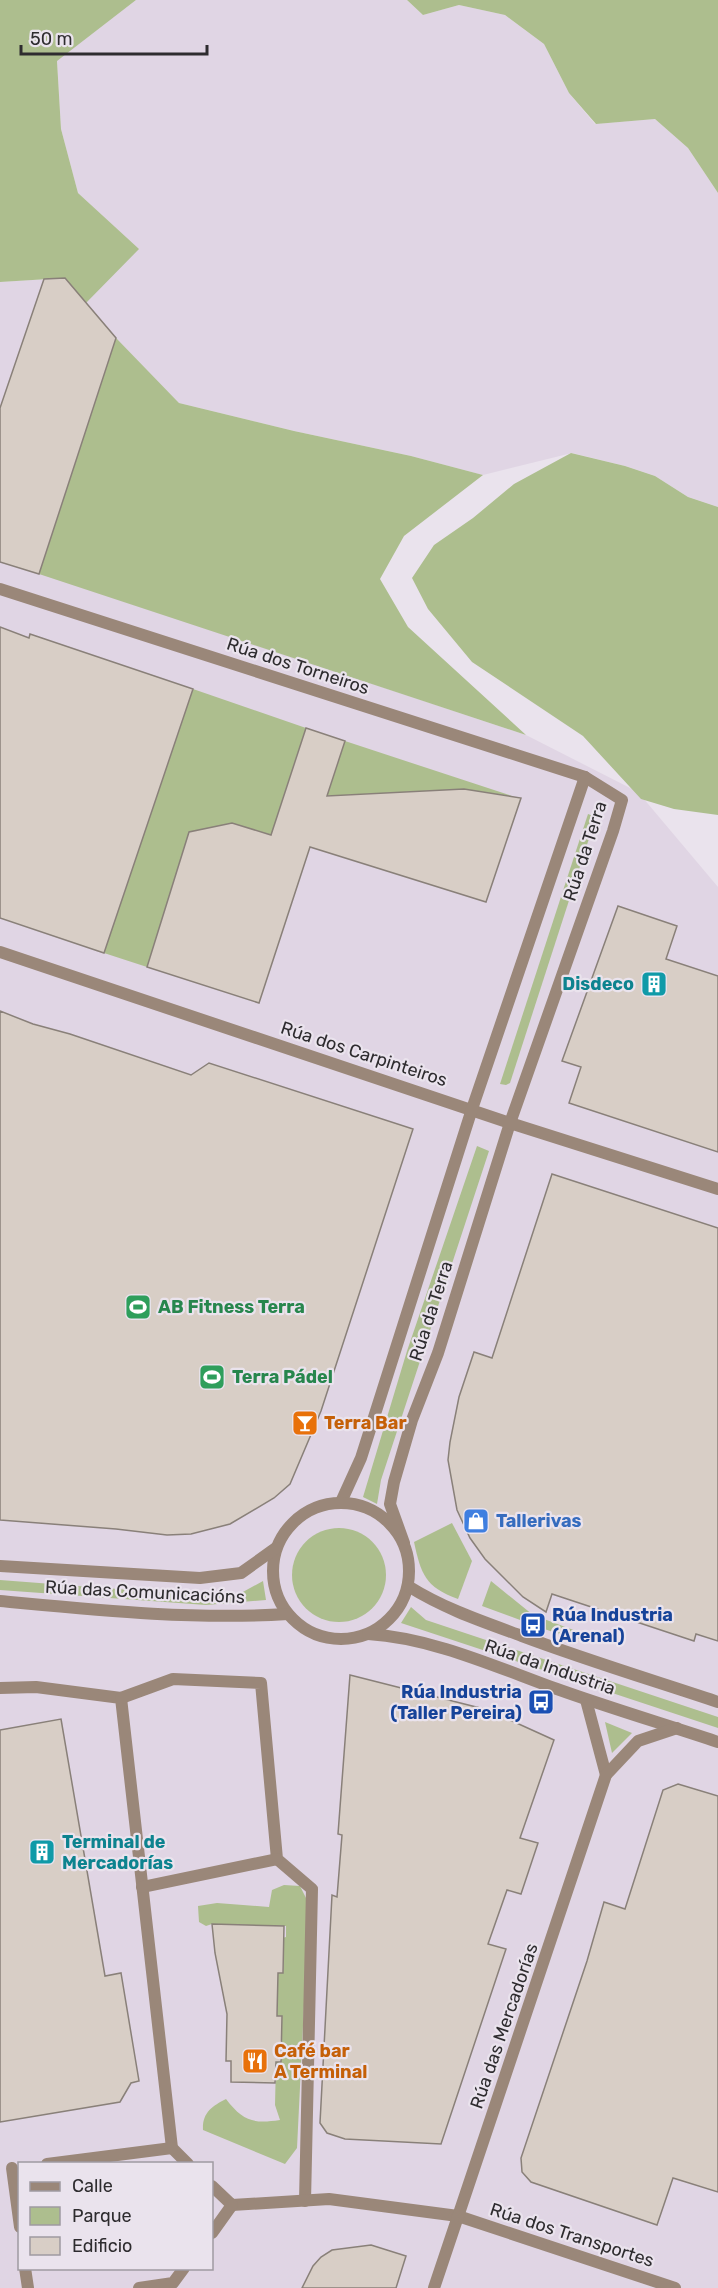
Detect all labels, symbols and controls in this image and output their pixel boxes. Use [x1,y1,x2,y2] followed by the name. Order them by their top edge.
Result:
[21,18,207,56] scale bar
[30,28,73,50] text: 50 m
[224,633,372,699] street label: Rúa dos Torneiros
[558,798,612,904] street label: Rúa da Terra
[639,969,669,999] building icon: Disdeco
[562,973,634,995] place label: Disdeco
[278,1017,450,1091] street label: Rúa dos Carpinteiros
[404,1258,458,1364] street label: Rúa da Terra
[123,1292,153,1322] sports icon: AB Fitness Terra
[158,1296,305,1318] place label: AB Fitness Terra
[197,1362,227,1392] sports icon: Terra Pádel
[232,1366,333,1388] place label: Terra Pádel
[290,1408,320,1438] bar icon: Terra Bar
[324,1412,407,1434] place label: Terra Bar
[461,1506,491,1536] shop icon: Tallerivas
[496,1510,582,1532] place label: Tallerivas
[44,1576,246,1608] street label: Rúa das Comunicacións
[552,1604,673,1647] place label: Rúa Industria (Arenal)
[518,1610,548,1640] bus stop icon: Rúa Industria (Arenal)
[482,1634,618,1700] street label: Rúa da Industria
[390,1681,522,1724] place label: Rúa Industria (Taller Pereira)
[526,1687,556,1717] bus stop icon: Rúa Industria (Taller Pereira)
[62,1831,173,1874] place label: Terminal de Mercadorías
[27,1837,57,1867] building icon: Terminal de Mercadorías
[465,1940,543,2112] street label: Rúa das Mercadorías
[274,2040,367,2083] place label: Café bar A Terminal
[240,2046,270,2076] restaurant icon: Café bar A Terminal
[18,2162,213,2270] legend
[72,2175,113,2197] text: Calle
[487,2198,657,2272] street label: Rúa dos Transportes
[72,2205,132,2227] text: Parque
[72,2235,132,2257] text: Edificio

